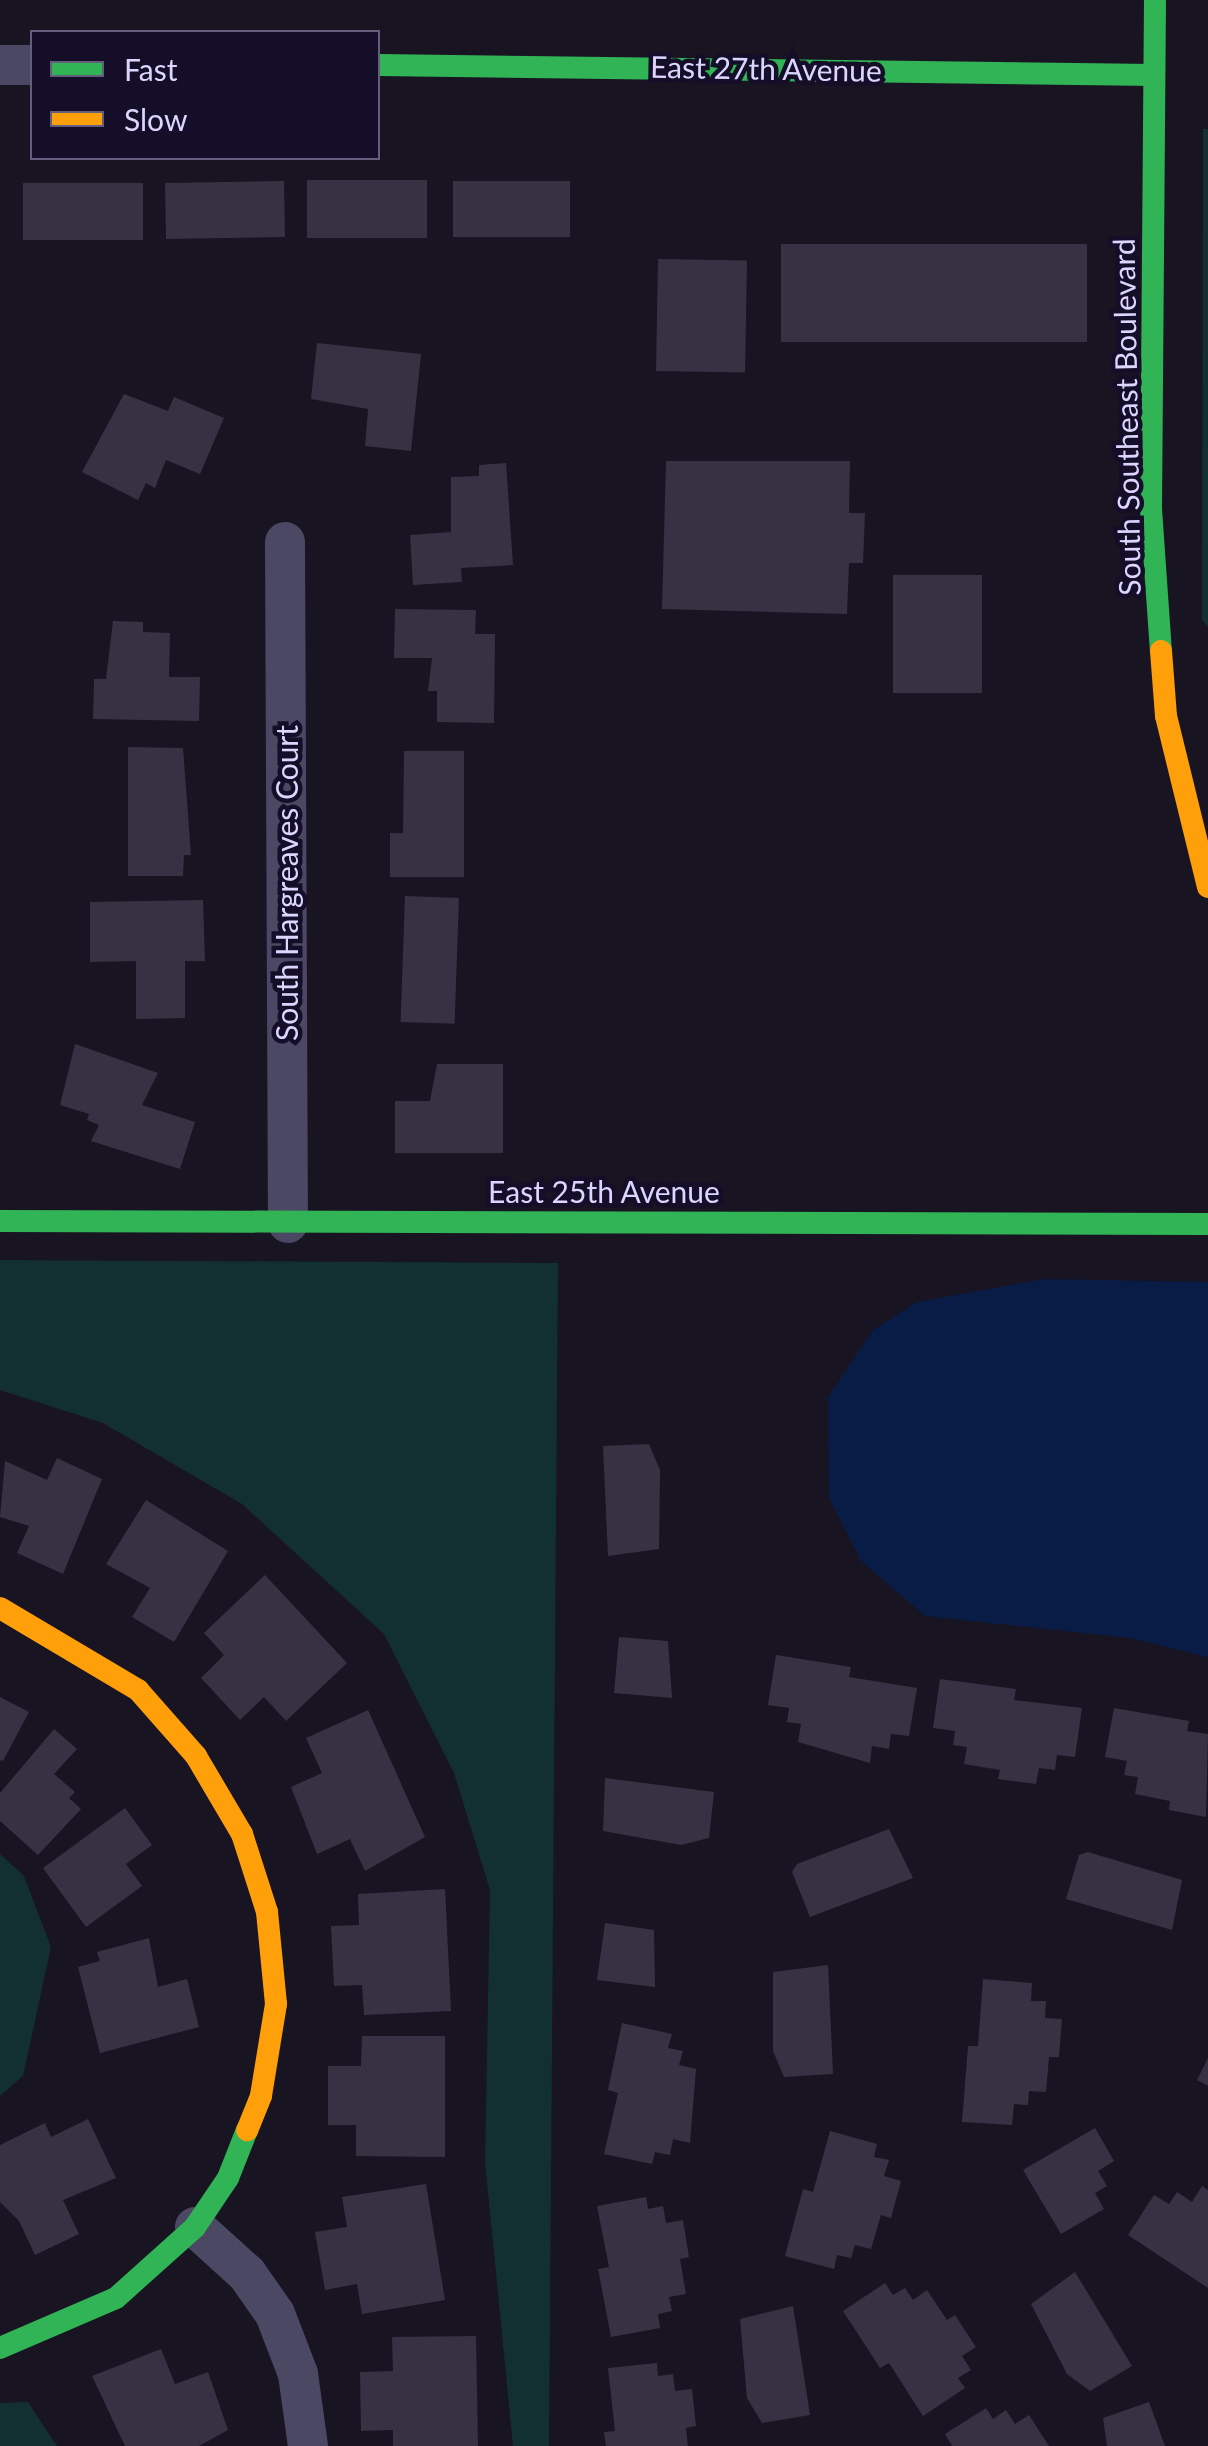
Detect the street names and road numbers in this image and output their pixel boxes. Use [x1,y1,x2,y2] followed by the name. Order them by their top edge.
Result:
[649,48,883,88] street label: East 27th Avenue
[1105,238,1147,596] street label: South Southeast Boulevard
[268,725,304,1041] street label: South Hargreaves Court
[488,1173,720,1209] street label: East 25th Avenue

